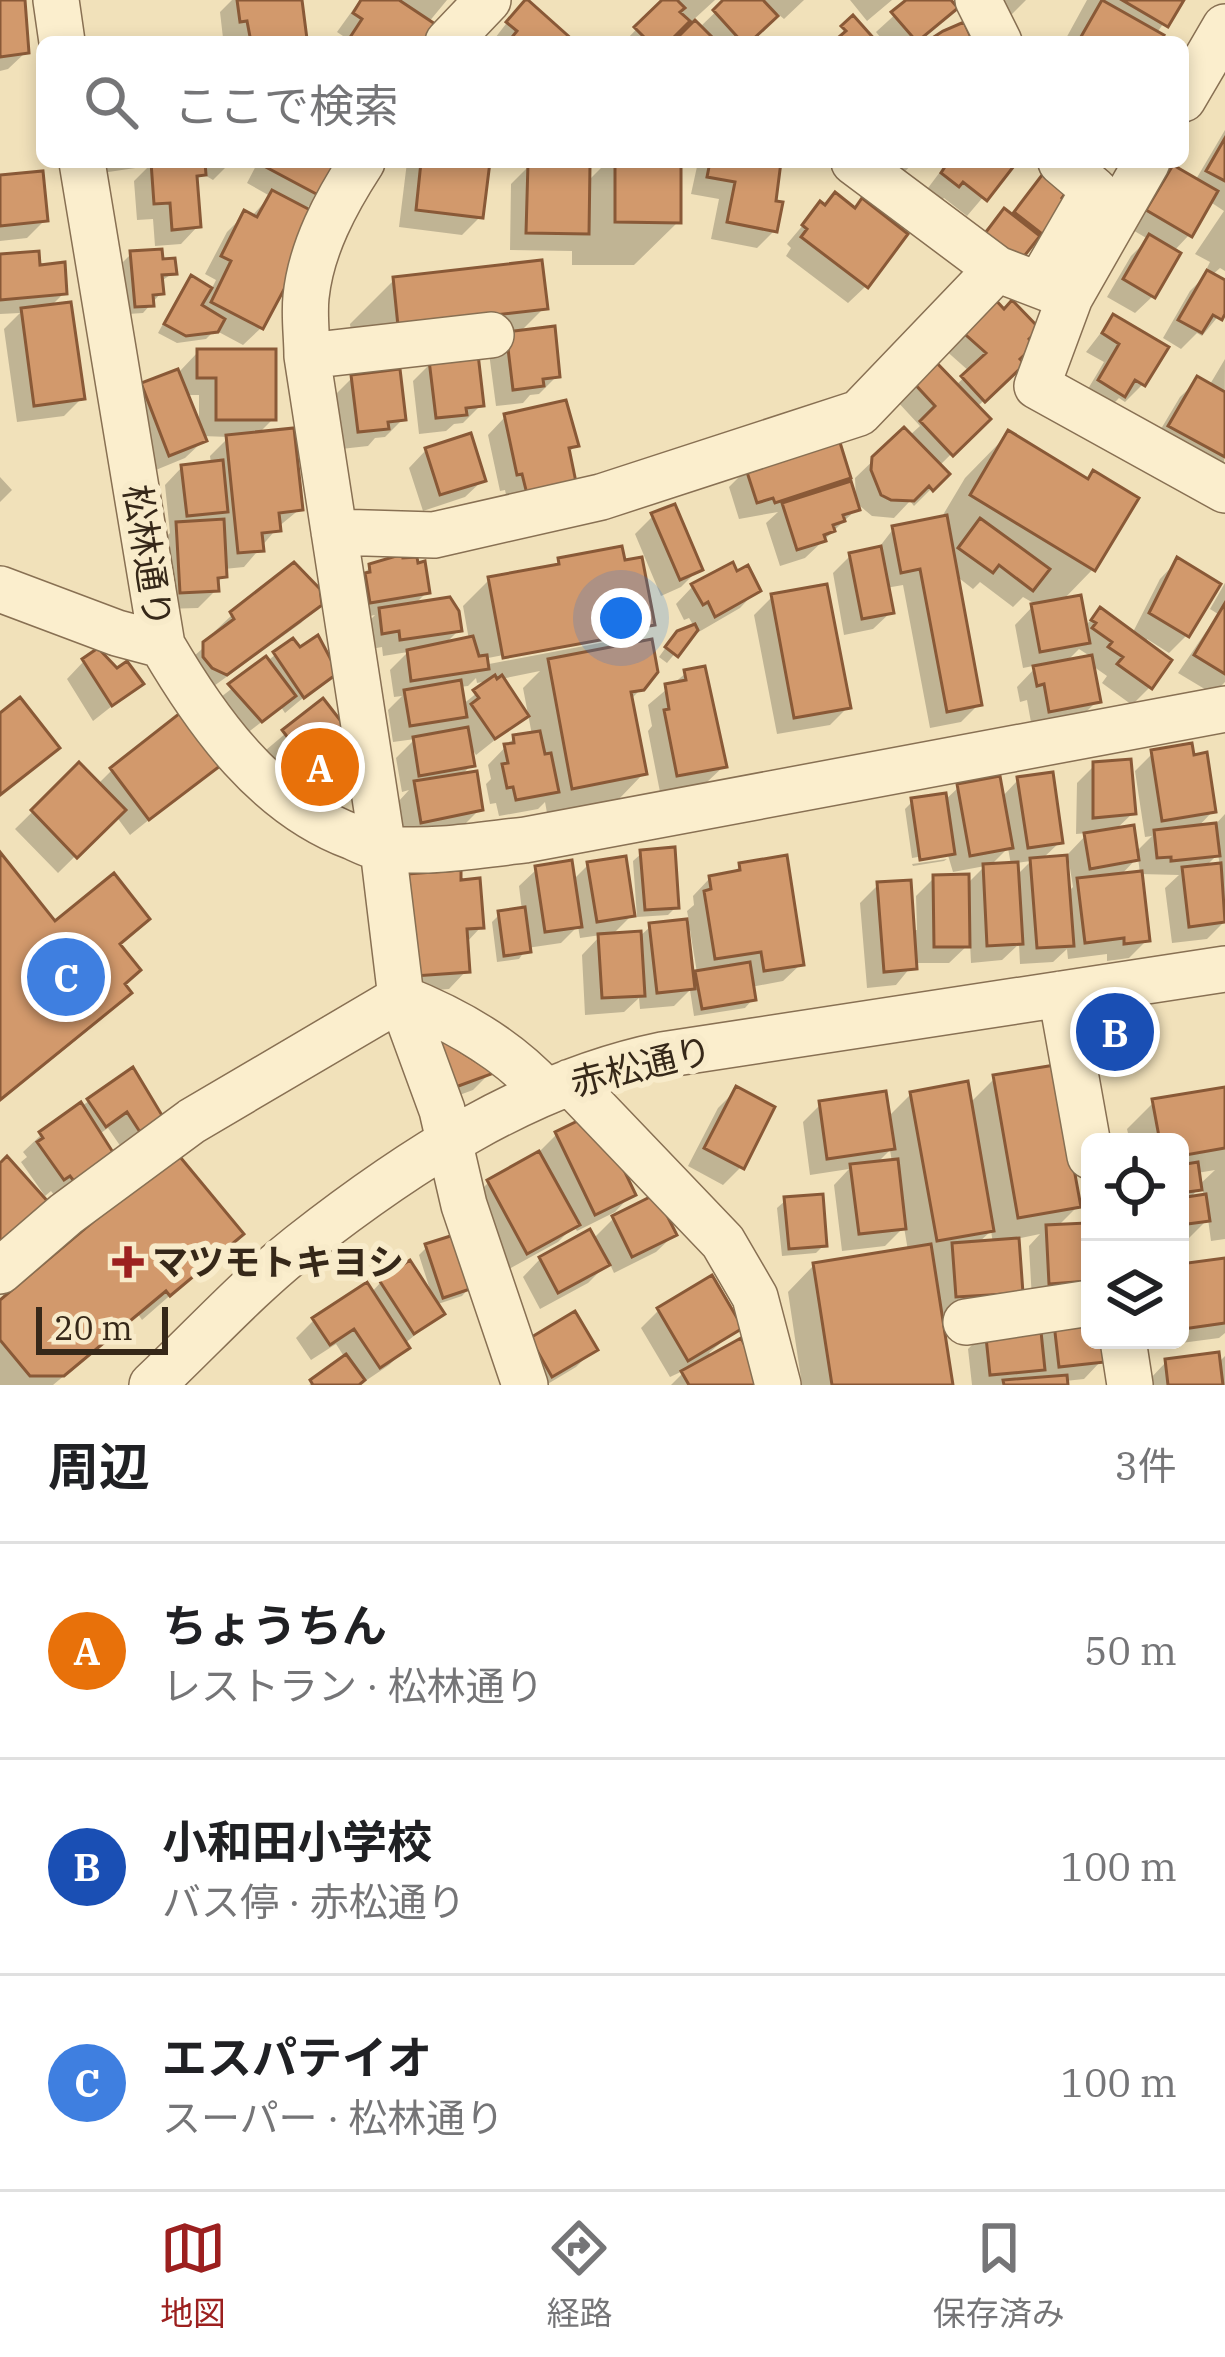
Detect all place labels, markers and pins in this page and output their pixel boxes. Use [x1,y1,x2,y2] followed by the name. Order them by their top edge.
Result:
[281,722,359,812] pin: A
[27,932,105,1022] pin: C
[1076,987,1154,1077] pin: B
[152,1238,404,1285] place label: マツモトキヨシ
[115,1249,141,1275] marker: マツモトキヨシ

